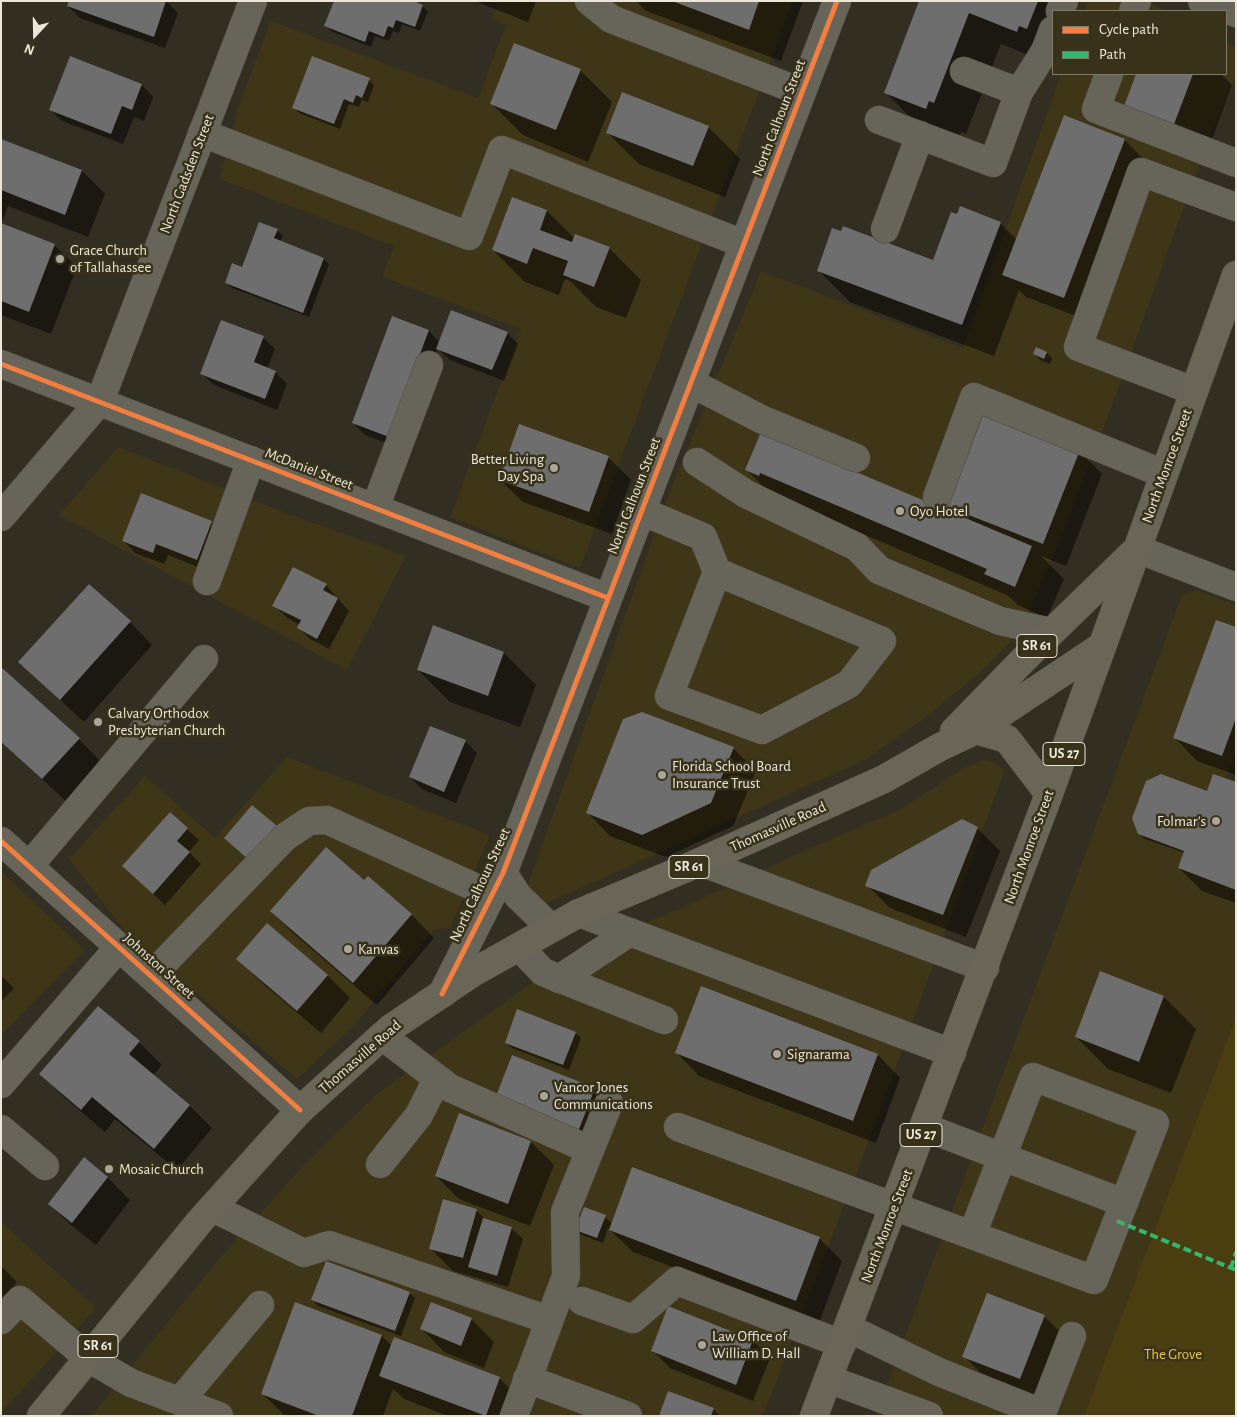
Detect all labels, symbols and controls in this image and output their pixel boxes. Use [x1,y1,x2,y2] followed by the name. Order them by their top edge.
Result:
[10,10,60,60] north arrow
[1052,10,1227,75] legend
[1099,22,1159,37] text: Cycle path
[23,41,37,57] text: N
[1099,47,1126,62] text: Path
[748,57,810,179] street label: North Calhoun Street
[156,112,218,236] street label: North Gadsden Street
[70,241,151,276] place label: Grace Church of Tallahassee
[54,253,66,265] marker: Grace Church of Tallahassee
[1138,406,1196,526] street label: North Monroe Street
[603,435,665,557] street label: North Calhoun Street
[262,444,356,494] street label: McDaniel Street
[471,450,544,485] place label: Better Living Day Spa
[548,462,560,474] marker: Better Living Day Spa
[910,502,968,520] place label: Oyo Hotel
[894,505,906,517] marker: Oyo Hotel
[1017,634,1057,658] road number: SR 61
[108,704,225,739] place label: Calvary Orthodox Presbyterian Church
[92,716,104,728] marker: Calvary Orthodox Presbyterian Church
[1043,742,1085,766] road number: US 27
[672,757,791,792] place label: Florida School Board Insurance Trust
[656,769,668,781] marker: Florida School Board Insurance Trust
[1000,787,1058,907] street label: North Monroe Street
[727,798,829,856] street label: Thomasville Road
[1157,812,1206,830] place label: Folmar's
[1210,815,1222,827] marker: Folmar's
[446,825,514,945] street label: North Calhoun Street
[669,856,709,879] road number: SR 61
[120,929,198,1003] street label: Johnston Street
[358,940,399,958] place label: Kanvas
[342,943,354,955] marker: Kanvas
[315,1016,405,1098] street label: Thomasville Road
[787,1045,850,1063] place label: Signarama
[771,1048,783,1060] marker: Signarama
[554,1078,653,1113] place label: Vancor Jones Communications
[538,1090,550,1102] marker: Vancor Jones Communications
[900,1124,942,1146] road number: US 27
[119,1160,204,1178] place label: Mosaic Church
[103,1163,115,1175] marker: Mosaic Church
[857,1167,917,1285] street label: North Monroe Street
[712,1327,801,1362] place label: Law Office of William D. Hall
[78,1334,118,1358] road number: SR 61
[696,1339,708,1351] marker: Law Office of William D. Hall
[1144,1345,1202,1363] park label: The Grove

